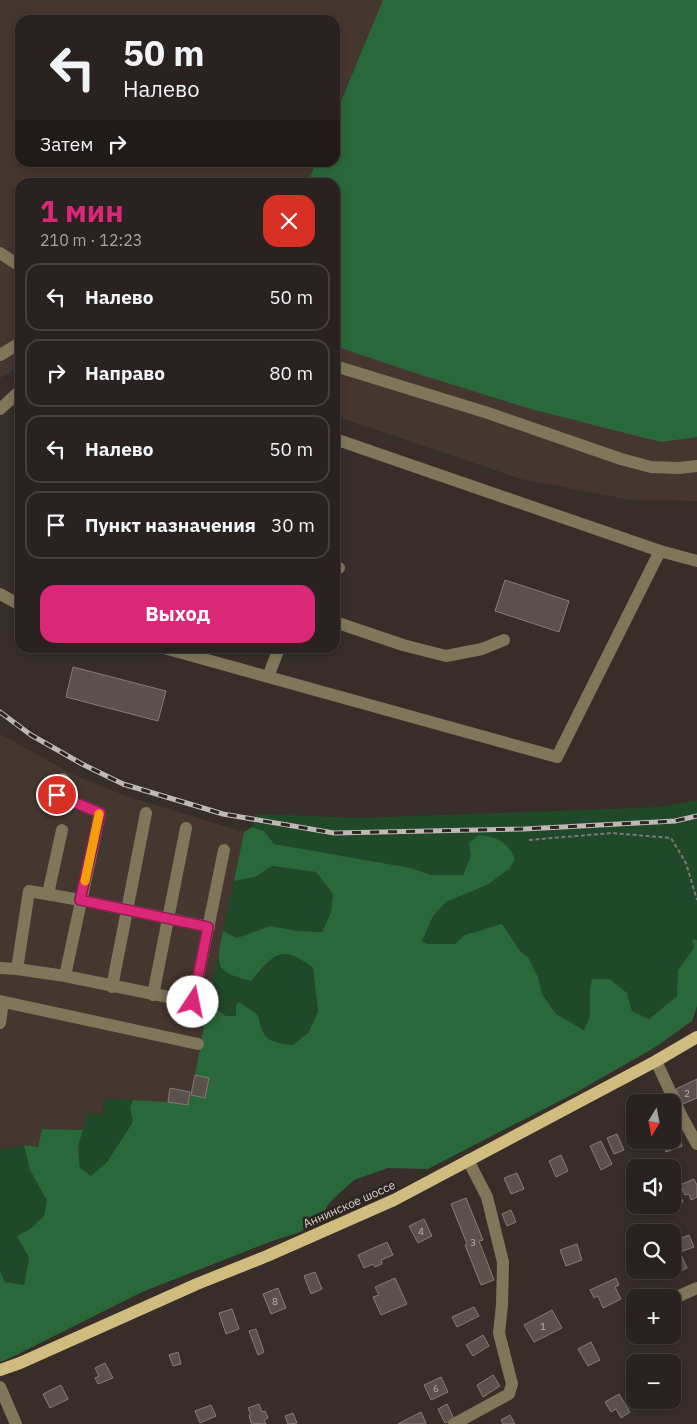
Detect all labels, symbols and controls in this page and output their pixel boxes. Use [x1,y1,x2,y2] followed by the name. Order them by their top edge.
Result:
[123,30,205,76] text: 50 m
[40,35,105,100] icon: left
[123,74,200,103] text: Налево
[103,130,131,158] icon: right
[40,132,93,156] text: Затем
[40,191,124,230] text: 1 мин
[263,195,315,247] button: close
[40,230,142,250] text: 210 m · 12:23
[42,283,70,311] icon: left
[85,285,154,309] text: Налево
[269,285,313,309] text: 50 m
[42,359,70,387] icon: right
[85,361,165,385] text: Направо
[269,361,313,385] text: 80 m
[42,435,70,463] icon: left
[85,437,154,461] text: Налево
[269,437,313,461] text: 50 m
[42,511,70,539] icon: arrive
[85,513,256,537] text: Пункт назначения
[271,513,315,537] text: 30 m
[40,585,315,643] button: Выход
[36,774,78,816] pin
[43,781,71,809] icon: arrive
[166,975,218,1027] position arrow
[684,1087,690,1100] house number: 2
[626,1094,681,1149] north arrow
[626,1094,681,1409] map controls
[626,1159,681,1214] button: sound
[301,1177,398,1231] street label: Аннинское шоссе
[626,1224,681,1279] button: search
[418,1225,424,1238] house number: 4
[470,1236,476,1249] house number: 3
[626,1289,681,1344] button: +
[272,1295,278,1308] house number: 8
[540,1320,546,1333] house number: 1
[626,1354,681,1409] button: −
[433,1382,439,1395] house number: 6

